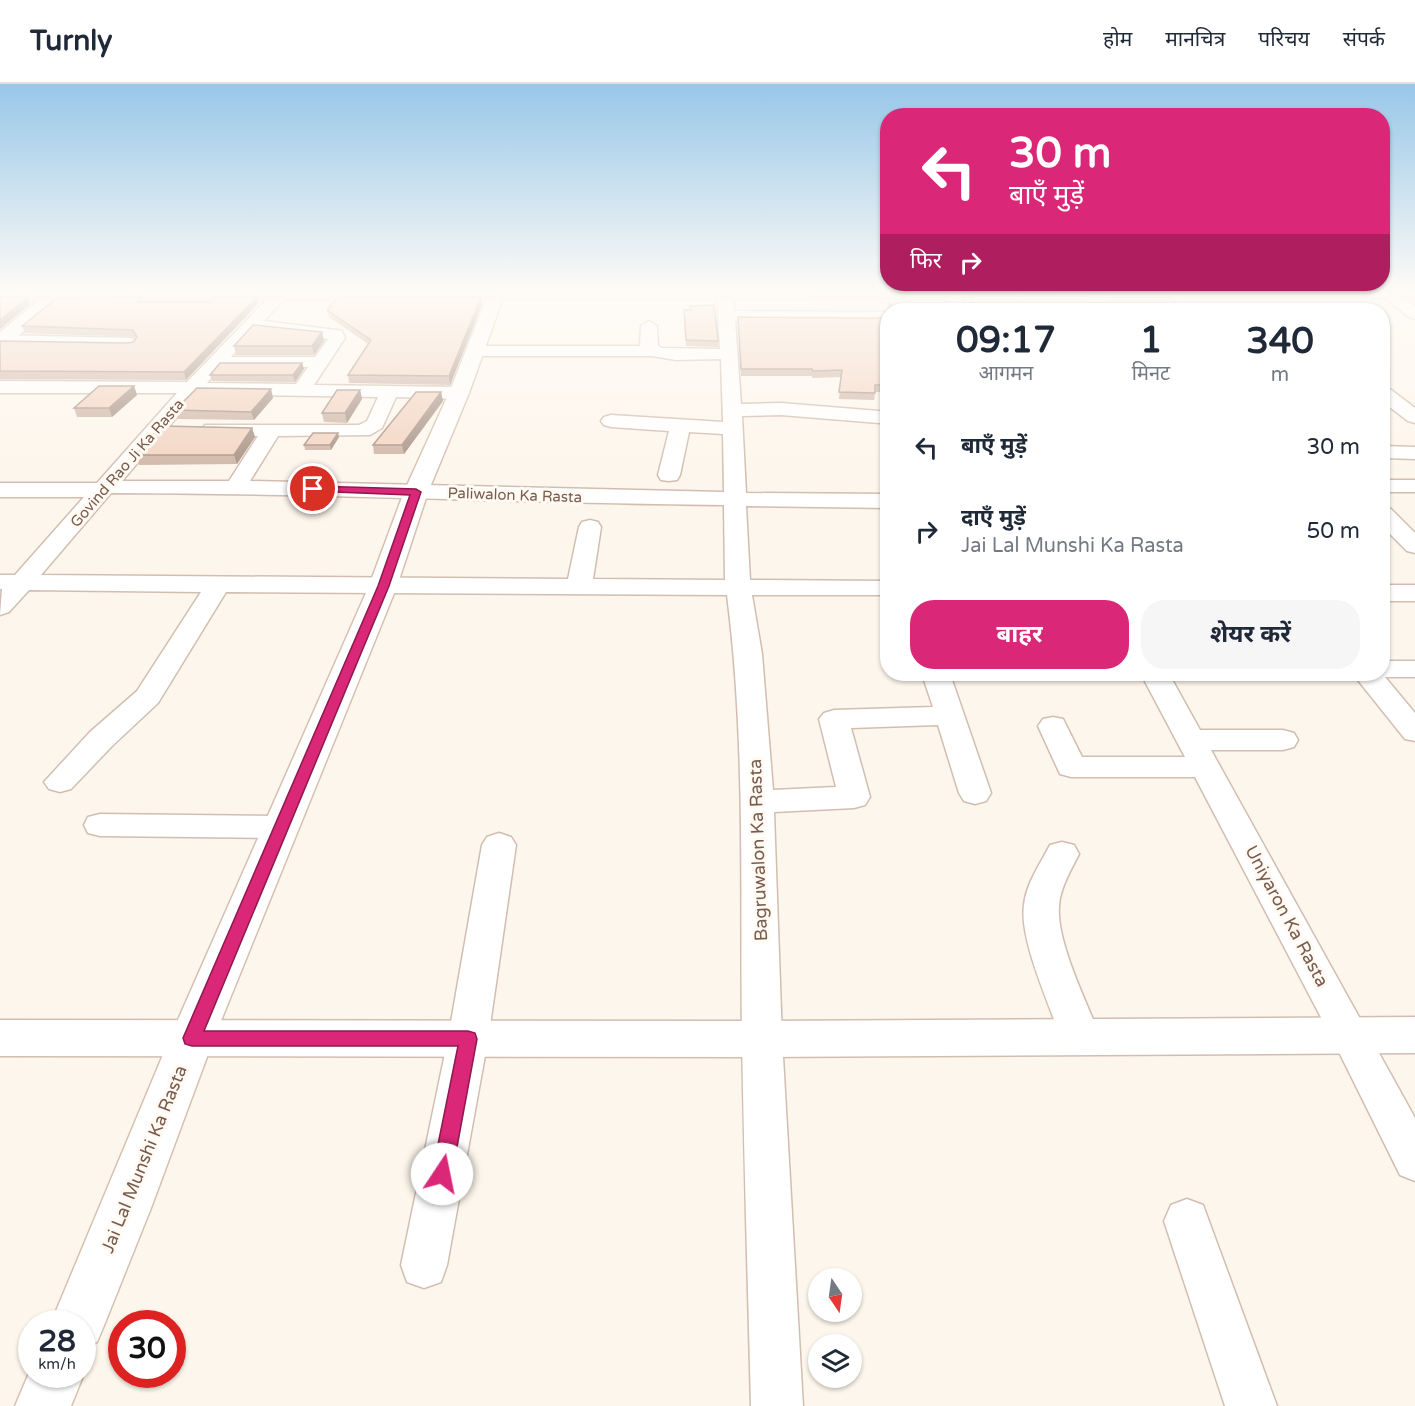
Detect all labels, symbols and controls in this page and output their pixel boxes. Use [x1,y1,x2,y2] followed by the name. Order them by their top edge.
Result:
[30,24,112,58] text: Turnly
[1103,27,1132,52] text: होम
[1165,27,1225,52] text: मानचित्र
[1258,27,1310,52] text: परिचय
[1343,27,1385,52] text: संपर्क
[1009,128,1111,179] text: 30 m
[910,132,988,210] icon: left
[1009,179,1084,212] text: बाएँ मुड़ें
[954,246,987,279] icon: right
[910,248,942,274] text: फिर
[956,319,1056,362] text: 09:17
[1140,319,1162,362] text: 1
[1246,320,1314,363] text: 340
[979,362,1033,386] text: आगमन
[1132,362,1170,386] text: मिनट
[1271,363,1289,387] text: m
[66,395,188,531] street label: Govind Rao Ji Ka Rasta
[910,431,943,464] icon: left
[961,433,1027,459] text: बाएँ मुड़ें
[1306,434,1360,460] text: 30 m
[287,463,338,514] pin
[296,472,329,505] icon: arrive
[447,484,583,506] street label: Paliwalon Ka Rasta
[961,505,1026,531] text: दाएँ मुड़ें
[910,515,943,548] icon: right
[1306,518,1360,544] text: 50 m
[961,534,1184,558] text: Jai Lal Munshi Ka Rasta
[910,600,1129,669] button: बाहर
[1141,600,1360,669] button: शेयर करें
[744,758,772,942] street label: Bagruwalon Ka Rasta
[1240,842,1334,990] street label: Uniyaron Ka Rasta
[96,1062,192,1256] street label: Jai Lal Munshi Ka Rasta
[410,1142,474,1206] position arrow
[808,1268,862,1322] north arrow
[808,1268,862,1388] map controls
[108,1310,186,1388] speed limit sign: 30
[38,1323,76,1360] text: 28
[808,1334,862,1388] button: layers
[38,1355,76,1373] text: km/h

